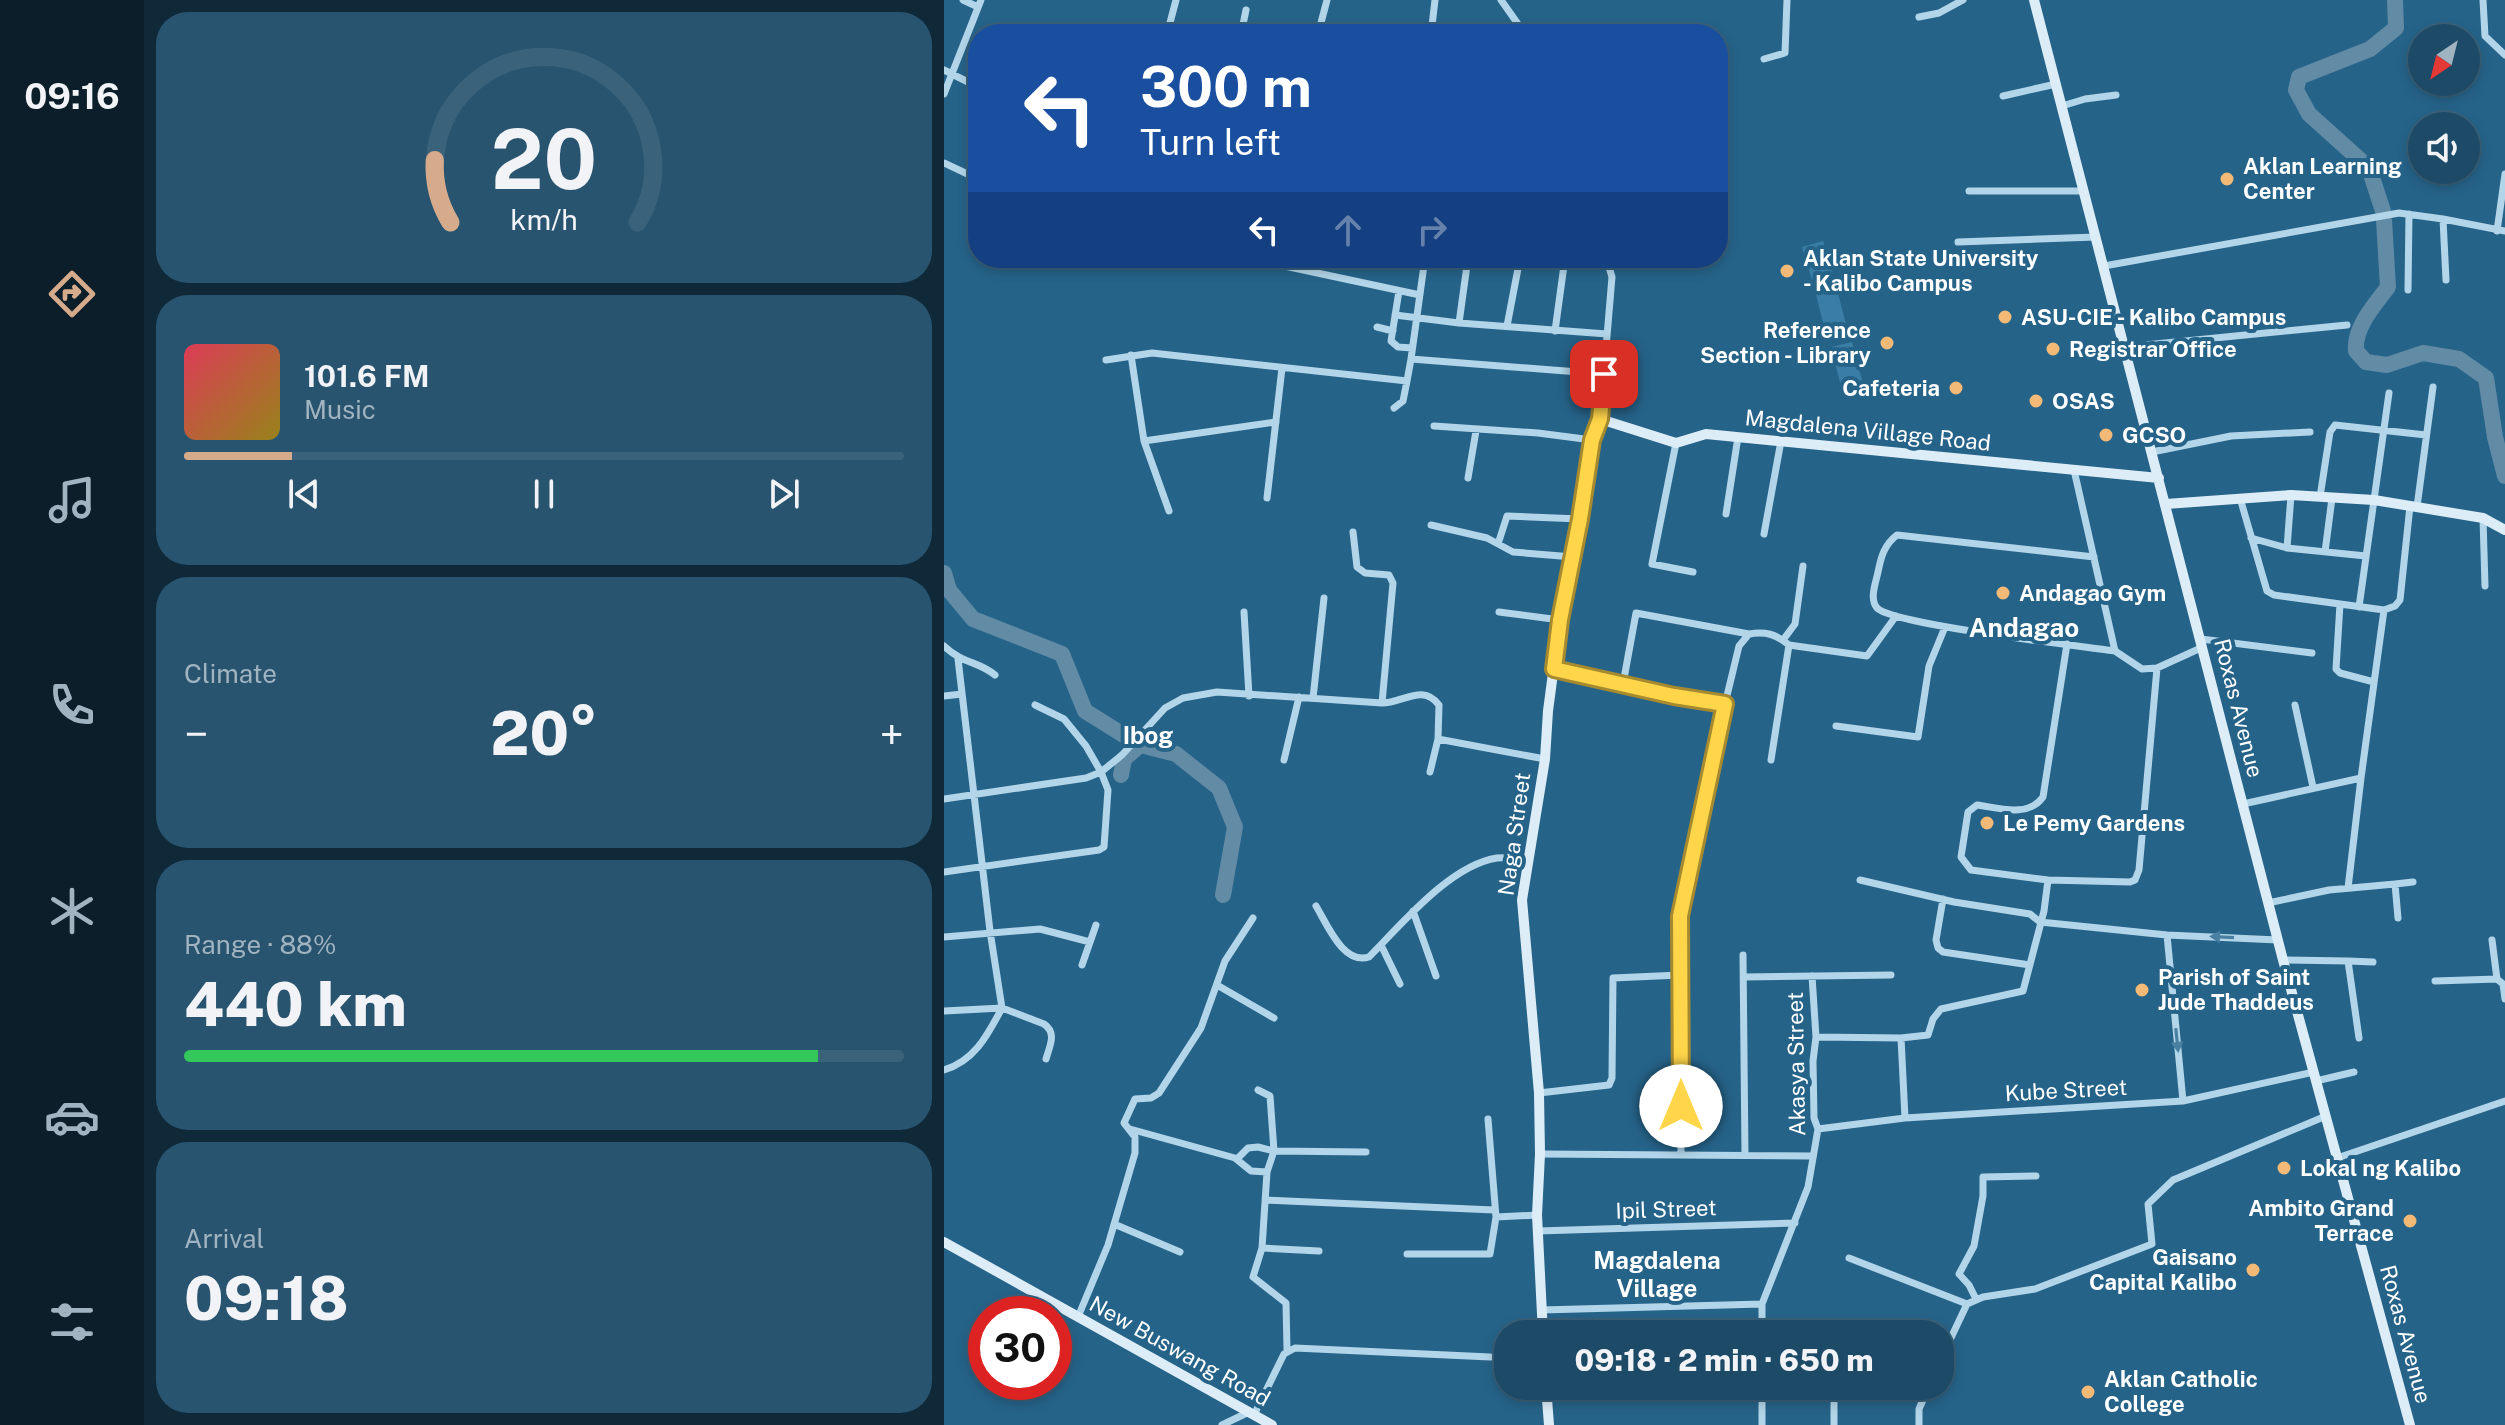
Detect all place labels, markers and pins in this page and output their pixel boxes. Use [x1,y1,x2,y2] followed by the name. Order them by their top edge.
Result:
[2243,153,2402,204] place label: Aklan Learning Center
[2218,170,2236,188] marker: Aklan Learning Center
[1803,245,2039,296] place label: Aklan State University - Kalibo Campus
[1778,262,1796,280] marker: Aklan State University - Kalibo Campus
[2021,304,2286,330] place label: ASU-CIE - Kalibo Campus
[1996,308,2014,326] marker: ASU-CIE - Kalibo Campus
[1700,317,1872,368] place label: Reference Section - Library
[1878,334,1896,352] marker: Reference Section - Library
[2069,336,2237,362] place label: Registrar Office
[1570,340,1638,408] pin
[2044,340,2062,358] marker: Registrar Office
[1842,375,1940,401] place label: Cafeteria
[1947,379,1965,397] marker: Cafeteria
[2052,388,2115,414] place label: OSAS
[2027,392,2045,410] marker: OSAS
[2122,422,2186,448] place label: GCSO
[2097,426,2115,444] marker: GCSO
[2019,580,2166,606] place label: Andagao Gym
[1994,584,2012,602] marker: Andagao Gym
[2003,810,2185,836] place label: Le Pemy Gardens
[1978,814,1996,832] marker: Le Pemy Gardens
[2158,964,2314,1015] place label: Parish of Saint Jude Thaddeus
[2133,981,2151,999] marker: Parish of Saint Jude Thaddeus
[2300,1155,2461,1181] place label: Lokal ng Kalibo
[2275,1159,2293,1177] marker: Lokal ng Kalibo
[2248,1195,2394,1246] place label: Ambito Grand Terrace
[2401,1212,2419,1230] marker: Ambito Grand Terrace
[2089,1244,2237,1295] place label: Gaisano Capital Kalibo
[2244,1261,2262,1279] marker: Gaisano Capital Kalibo
[2104,1366,2258,1417] place label: Aklan Catholic College
[2079,1383,2097,1401] marker: Aklan Catholic College

